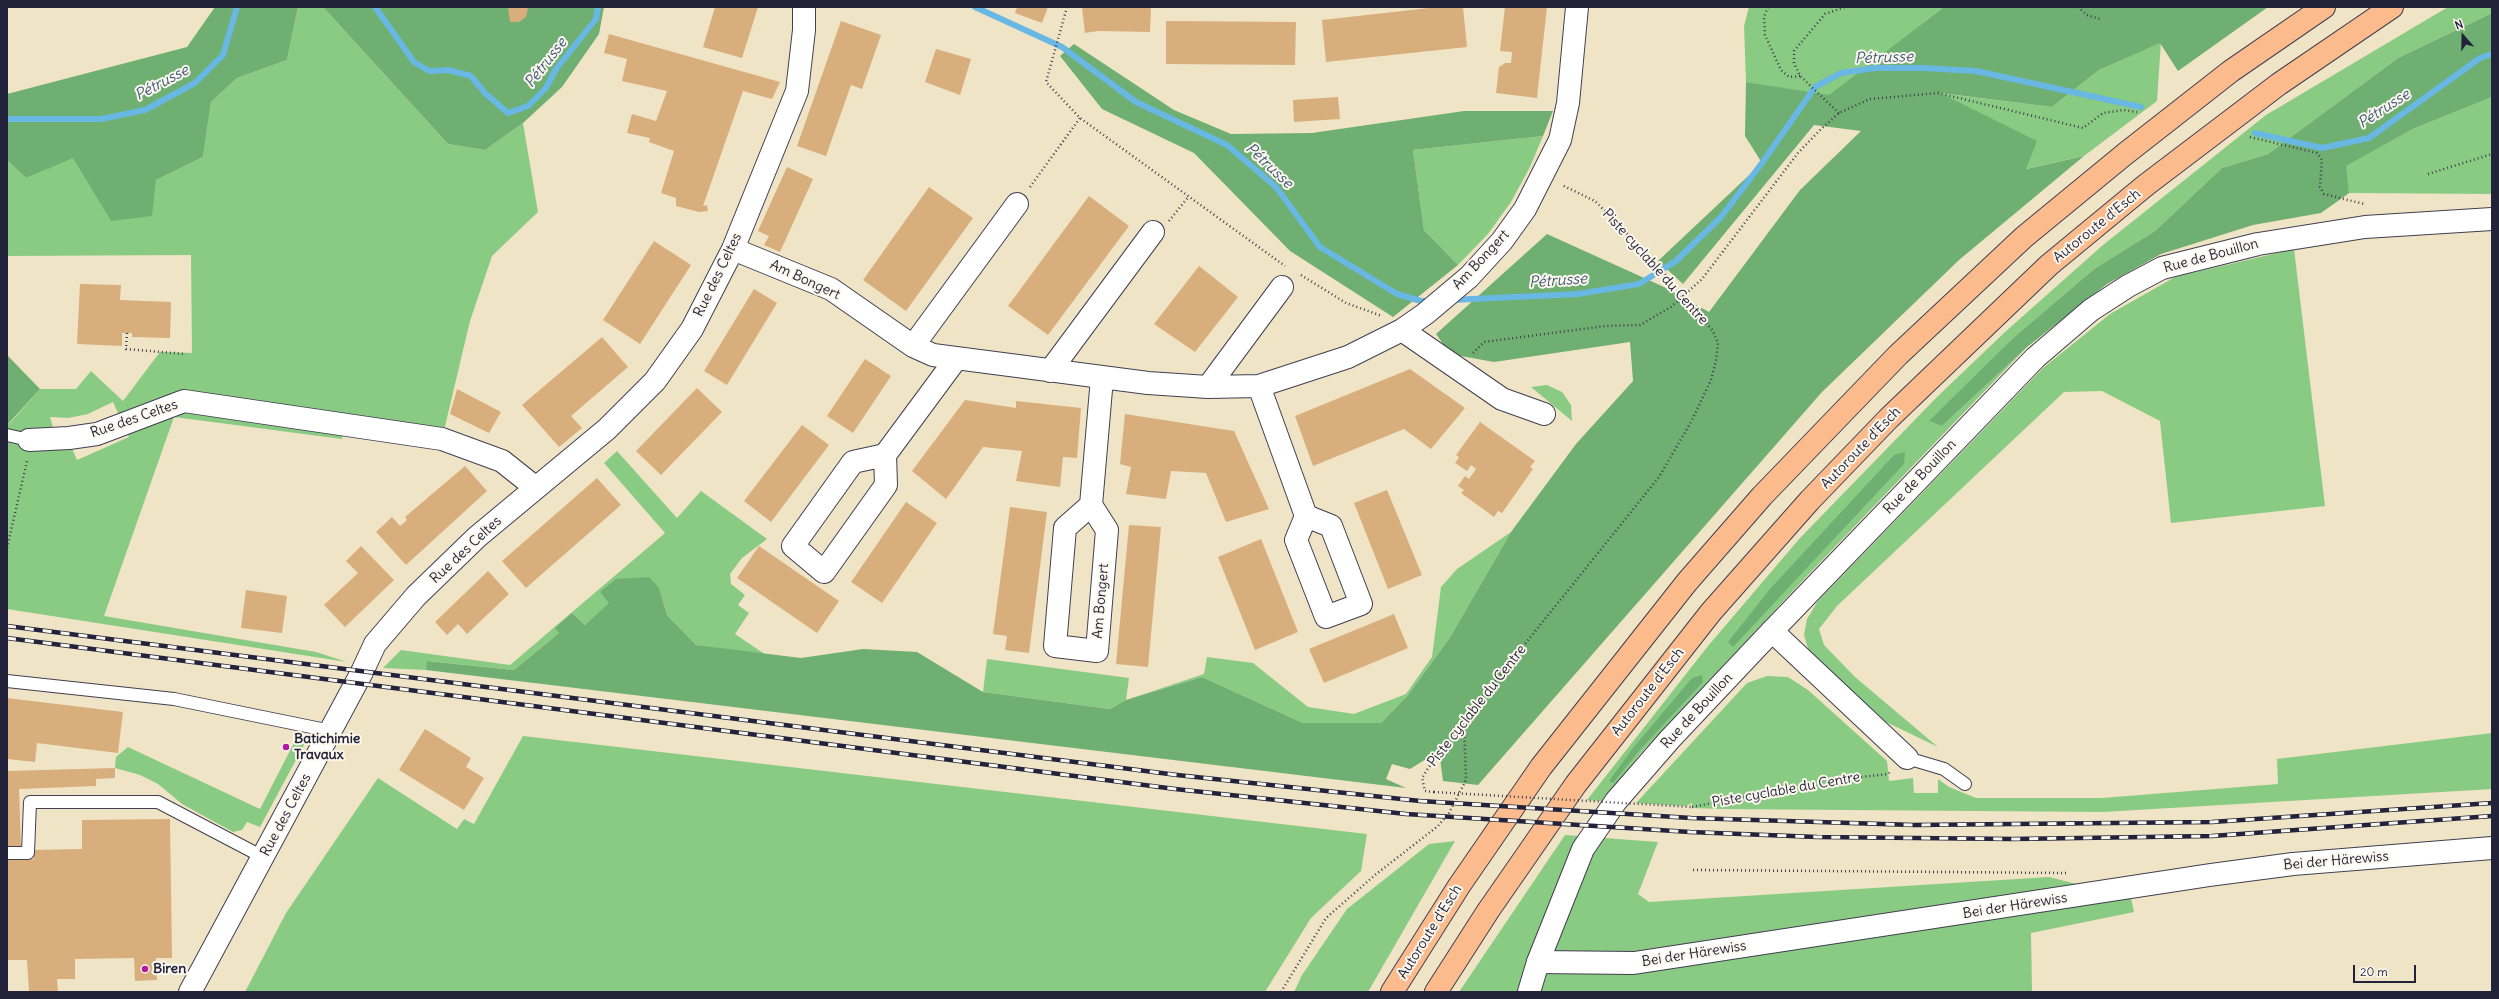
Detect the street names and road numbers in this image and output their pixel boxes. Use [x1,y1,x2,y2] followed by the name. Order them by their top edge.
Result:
[2050,186,2144,266] street label: Autoroute d'Esch
[1599,206,1711,328] street label: Piste cyclable du Centre
[1449,227,1513,293] street label: Am Bongert
[690,230,746,320] street label: Rue des Celtes
[2162,235,2260,277] street label: Rue de Bouillon
[767,256,843,304] street label: Am Bongert
[88,396,180,442] street label: Rue des Celtes
[1818,403,1904,493] street label: Autoroute d'Esch
[1880,436,1960,518] street label: Rue de Bouillon
[427,513,505,587] street label: Rue des Celtes
[1089,563,1113,639] street label: Am Bongert
[1424,642,1530,770] street label: Piste cyclable du Centre
[1608,644,1688,740] street label: Autoroute d'Esch
[1658,670,1736,752] street label: Rue de Bouillon
[1711,769,1861,811] street label: Piste cyclable du Centre
[257,771,315,859] street label: Rue des Celtes
[2283,848,2389,874] street label: Bei der Härewiss
[1394,882,1466,982] street label: Autoroute d'Esch
[1961,889,2069,923] street label: Bei der Härewiss
[1640,937,1748,971] street label: Bei der Härewiss

